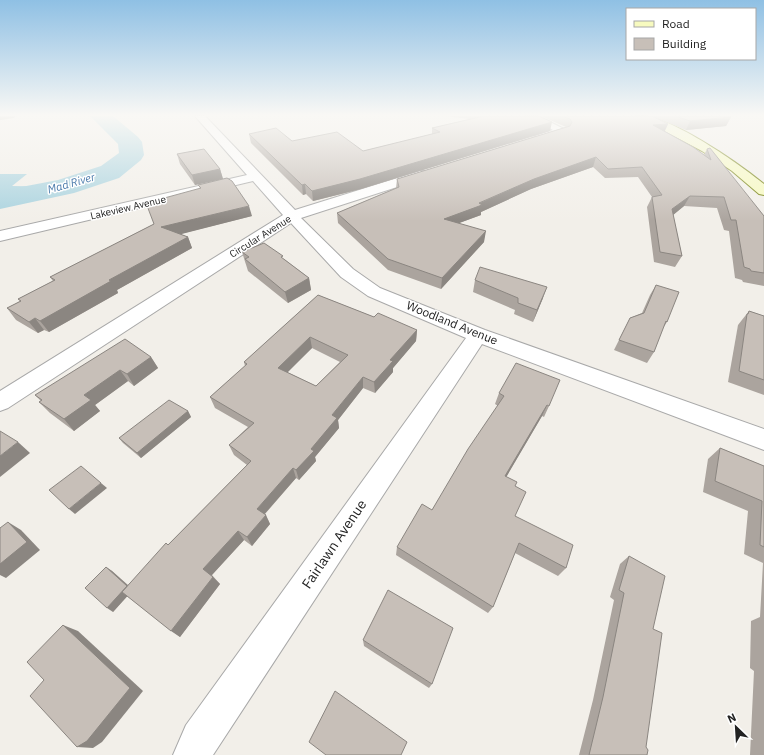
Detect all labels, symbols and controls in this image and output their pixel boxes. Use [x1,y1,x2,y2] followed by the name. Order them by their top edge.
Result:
[626,8,756,60] legend
[662,16,690,31] text: Road
[662,36,707,51] text: Building
[46,169,97,196] water label: Mad River
[89,192,168,222] street label: Lakeview Avenue
[227,212,294,261] street label: Circular Avenue
[404,297,500,348] street label: Woodland Avenue
[298,496,371,592] street label: Fairlawn Avenue
[716,707,756,747] north arrow
[725,710,738,726] text: N

